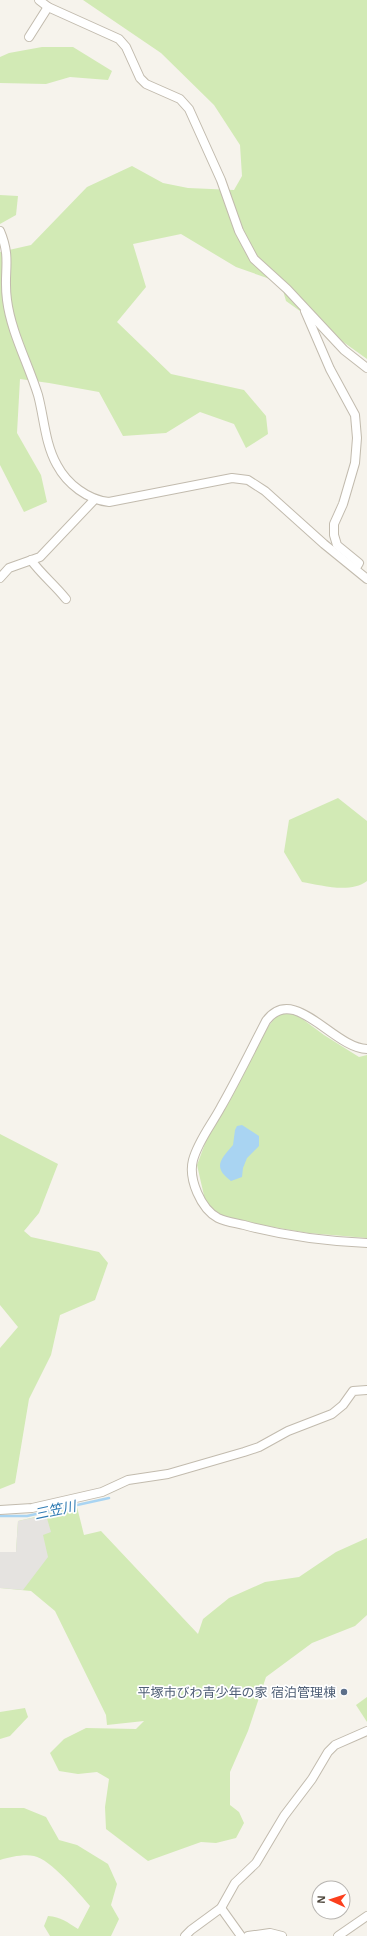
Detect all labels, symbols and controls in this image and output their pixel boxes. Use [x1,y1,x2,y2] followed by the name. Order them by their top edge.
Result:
[33,1497,79,1522] water label: 三笠川
[137,1685,336,1700] place label: 平塚市びわ青少年の家 宿泊管理棟
[339,1687,349,1697] marker: 平塚市びわ青少年の家 宿泊管理棟
[311,1880,351,1920] north arrow
[315,1895,327,1904] text: N

